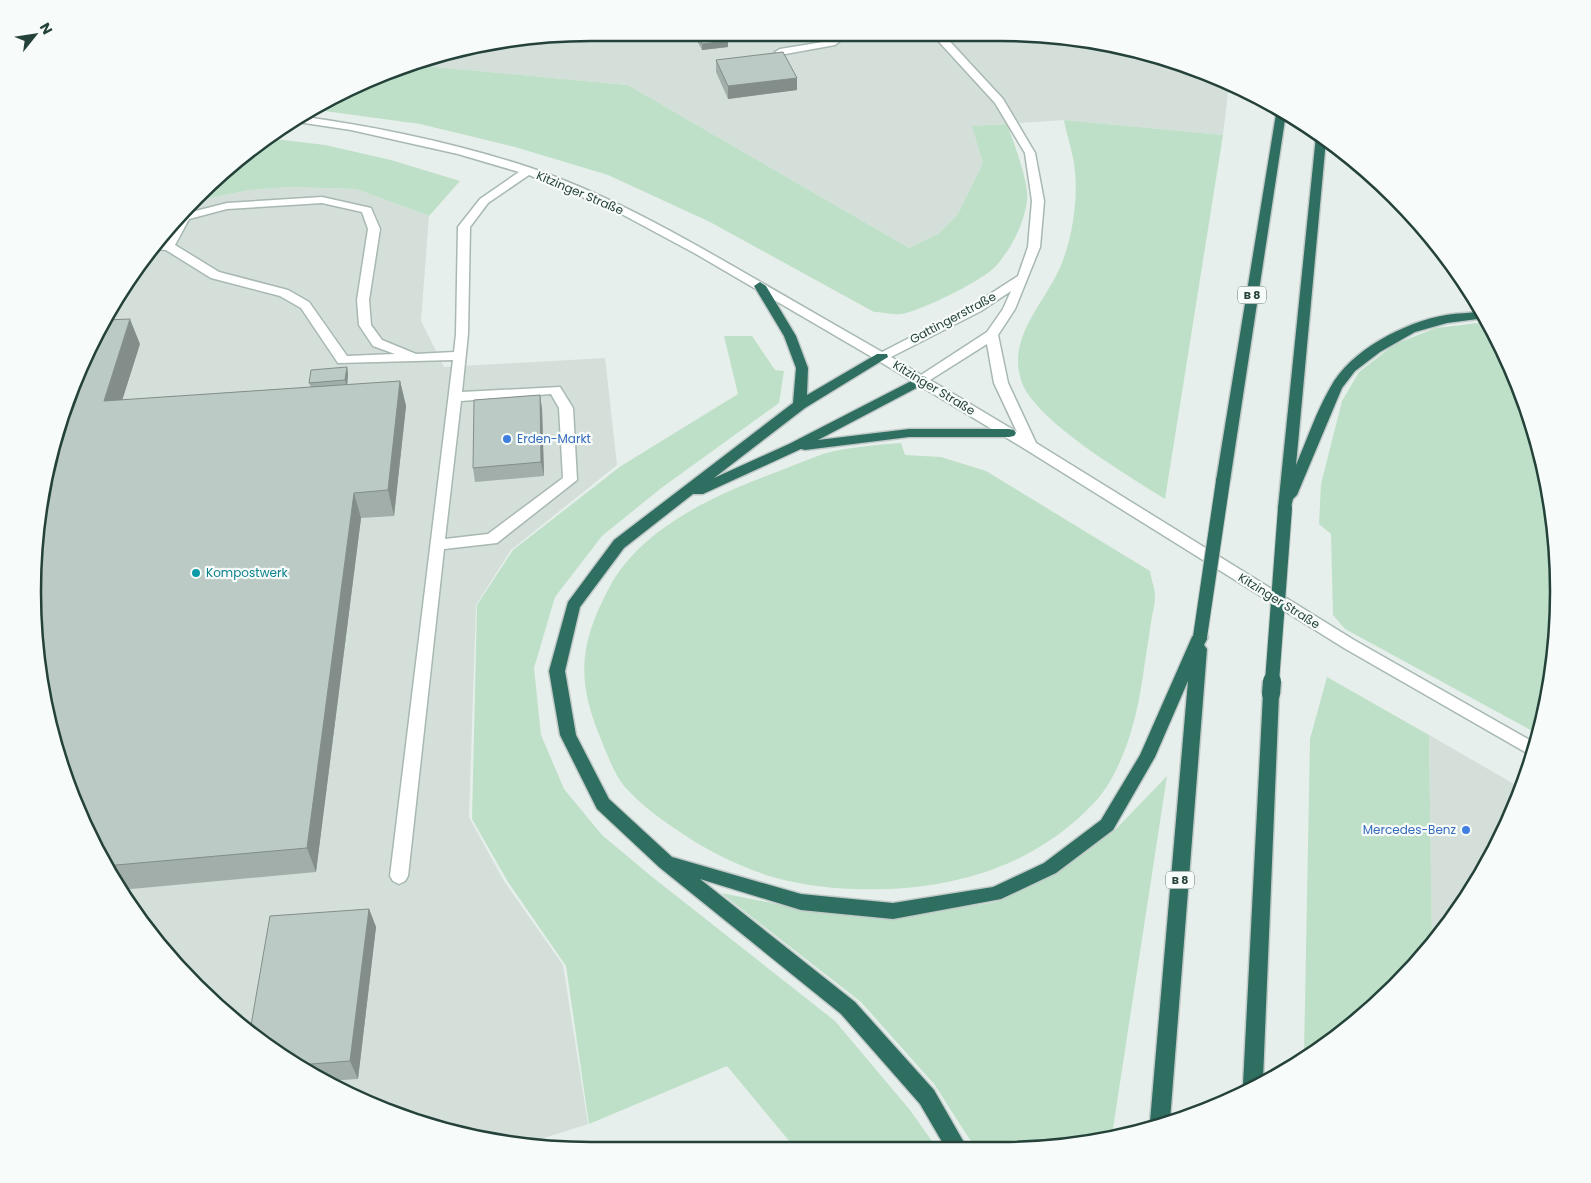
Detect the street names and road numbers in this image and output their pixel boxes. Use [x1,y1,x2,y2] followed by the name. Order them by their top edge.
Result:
[534,166,627,219] street label: Kitzinger Straße
[1238,286,1266,304] road number: B 8
[907,288,999,348] street label: Gattingerstraße
[890,356,979,419] street label: Kitzinger Straße
[1235,569,1323,633] street label: Kitzinger Straße
[1166,872,1194,888] road number: B 8

